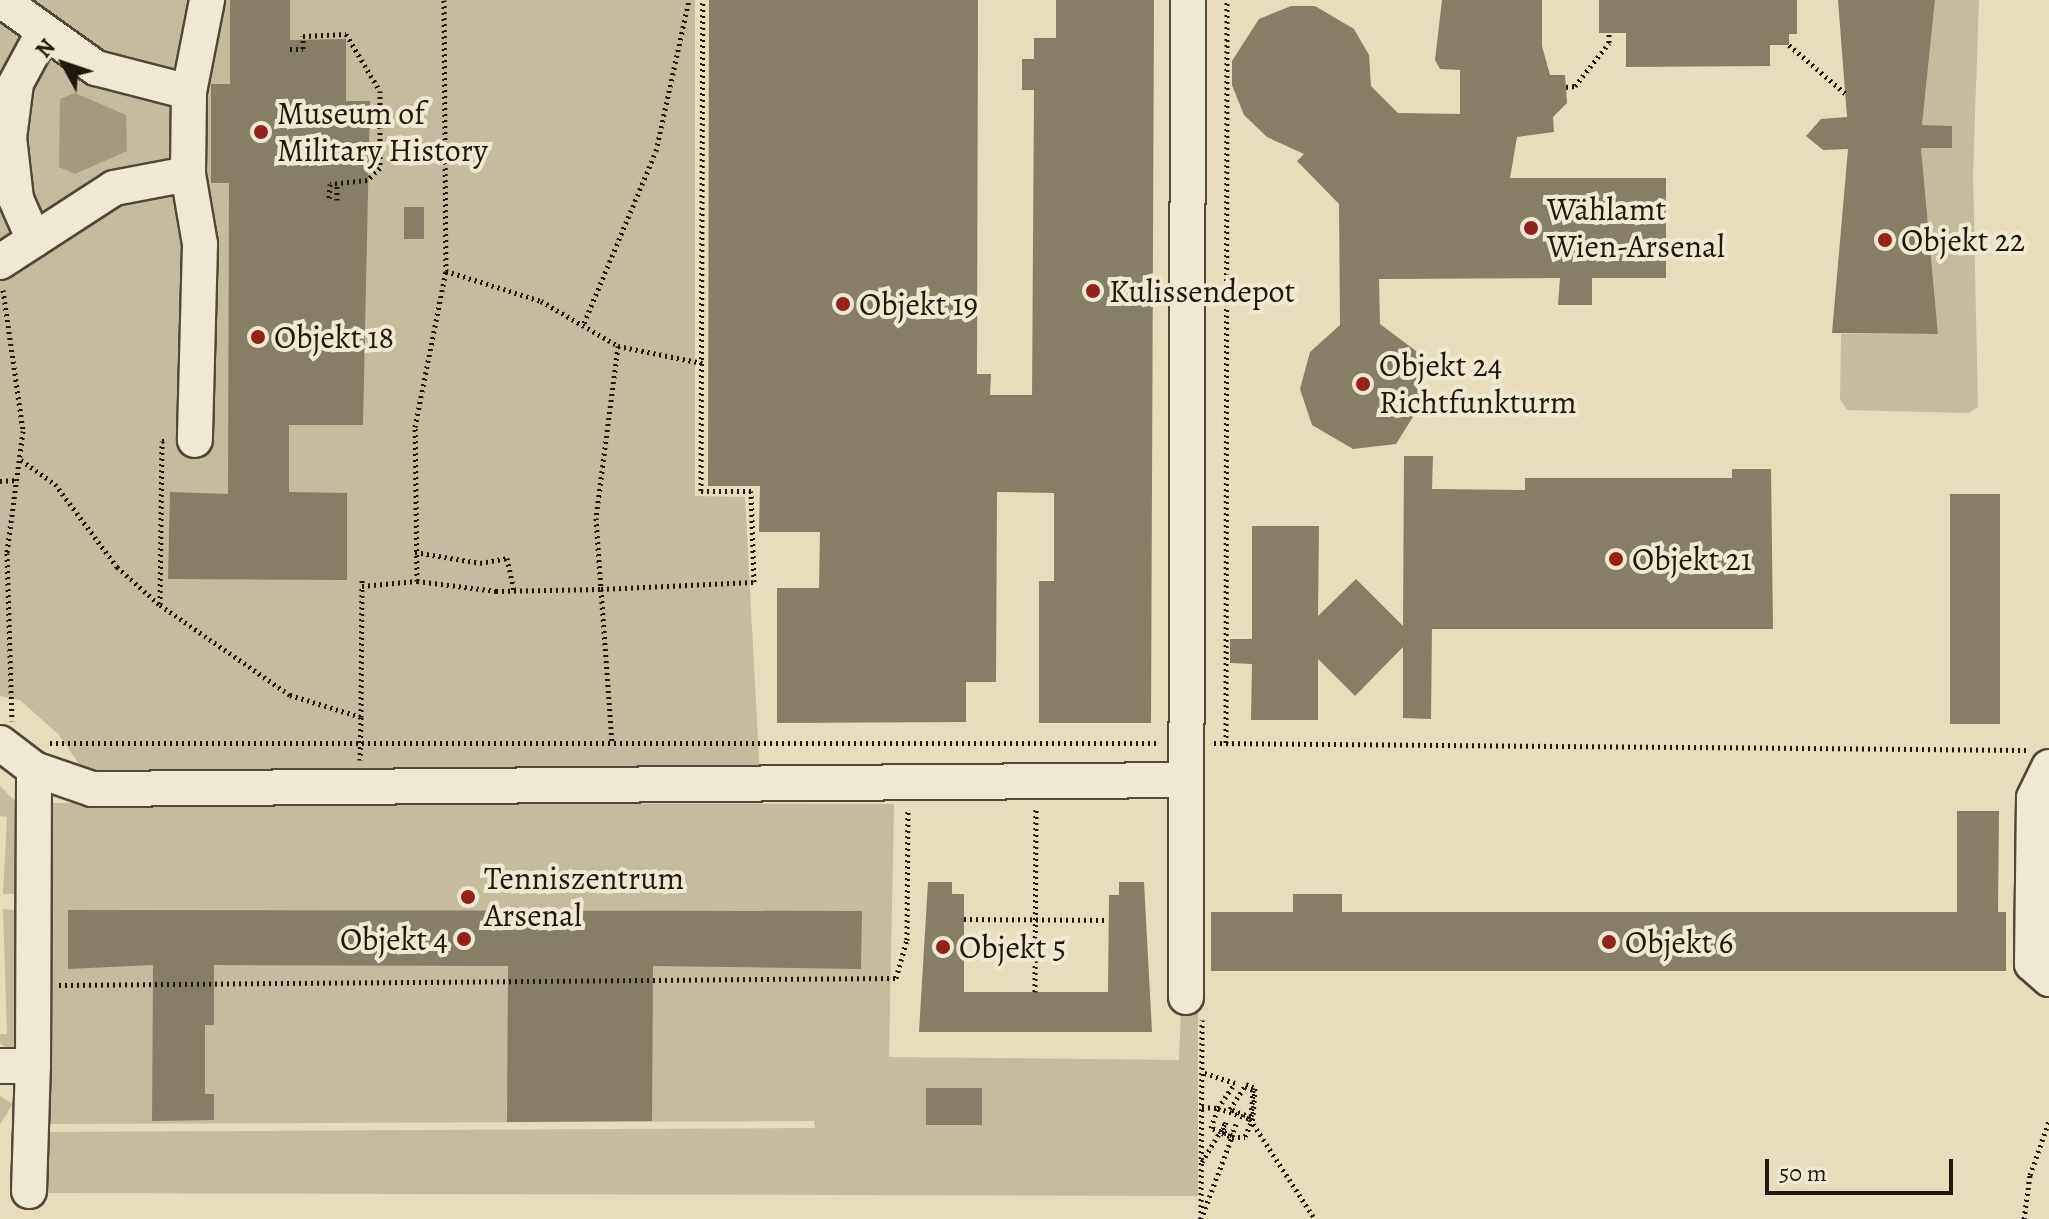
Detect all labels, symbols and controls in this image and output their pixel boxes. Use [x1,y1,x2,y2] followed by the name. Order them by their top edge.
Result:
[24,24,104,104] north arrow
[29,33,62,64] text: N
[277,95,488,170] place label: Museum of Military History
[252,123,270,141] marker: Museum of Military History
[1547,191,1725,266] place label: Wählamt Wien-Arsenal
[1522,219,1540,237] marker: Wählamt Wien-Arsenal
[1901,221,2025,259] place label: Objekt 22
[1876,231,1894,249] marker: Objekt 22
[1109,272,1295,310] place label: Kulissendepot
[1084,282,1102,300] marker: Kulissendepot
[859,285,978,323] place label: Objekt 19
[834,295,852,313] marker: Objekt 19
[274,318,394,356] place label: Objekt 18
[249,328,267,346] marker: Objekt 18
[1379,347,1577,422] place label: Objekt 24 Richtfunkturm
[1354,375,1372,393] marker: Objekt 24 Richtfunkturm
[1632,540,1752,578] place label: Objekt 21
[1607,550,1625,568] marker: Objekt 21
[484,860,684,935] place label: Tenniszentrum Arsenal
[459,888,477,906] marker: Tenniszentrum Arsenal
[340,920,448,958] place label: Objekt 4
[1625,923,1733,961] place label: Objekt 6
[959,928,1066,966] place label: Objekt 5
[455,930,473,948] marker: Objekt 4
[1600,933,1618,951] marker: Objekt 6
[934,938,952,956] marker: Objekt 5
[1769,1143,1957,1193] scale bar
[1779,1157,1827,1189] text: 50 m

